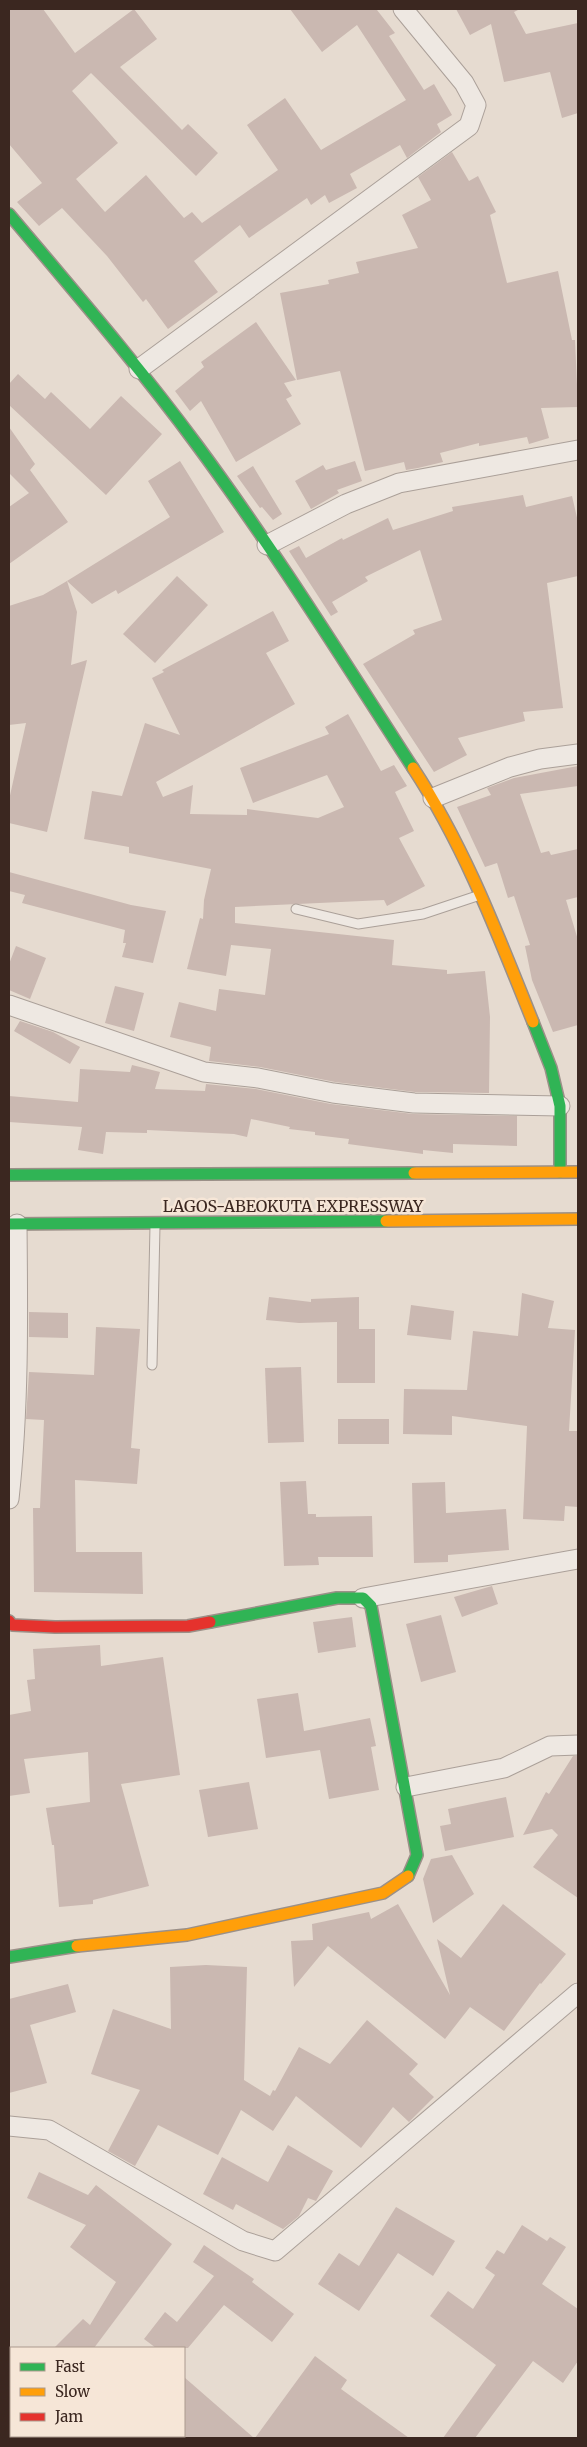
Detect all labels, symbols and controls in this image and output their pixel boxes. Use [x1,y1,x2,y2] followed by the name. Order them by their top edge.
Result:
[163,1196,424,1216] street label: LAGOS-ABEOKUTA EXPRESSWAY
[10,2347,185,2437] legend
[55,2357,85,2376] text: Fast
[55,2382,90,2401] text: Slow
[54,2407,83,2426] text: Jam

